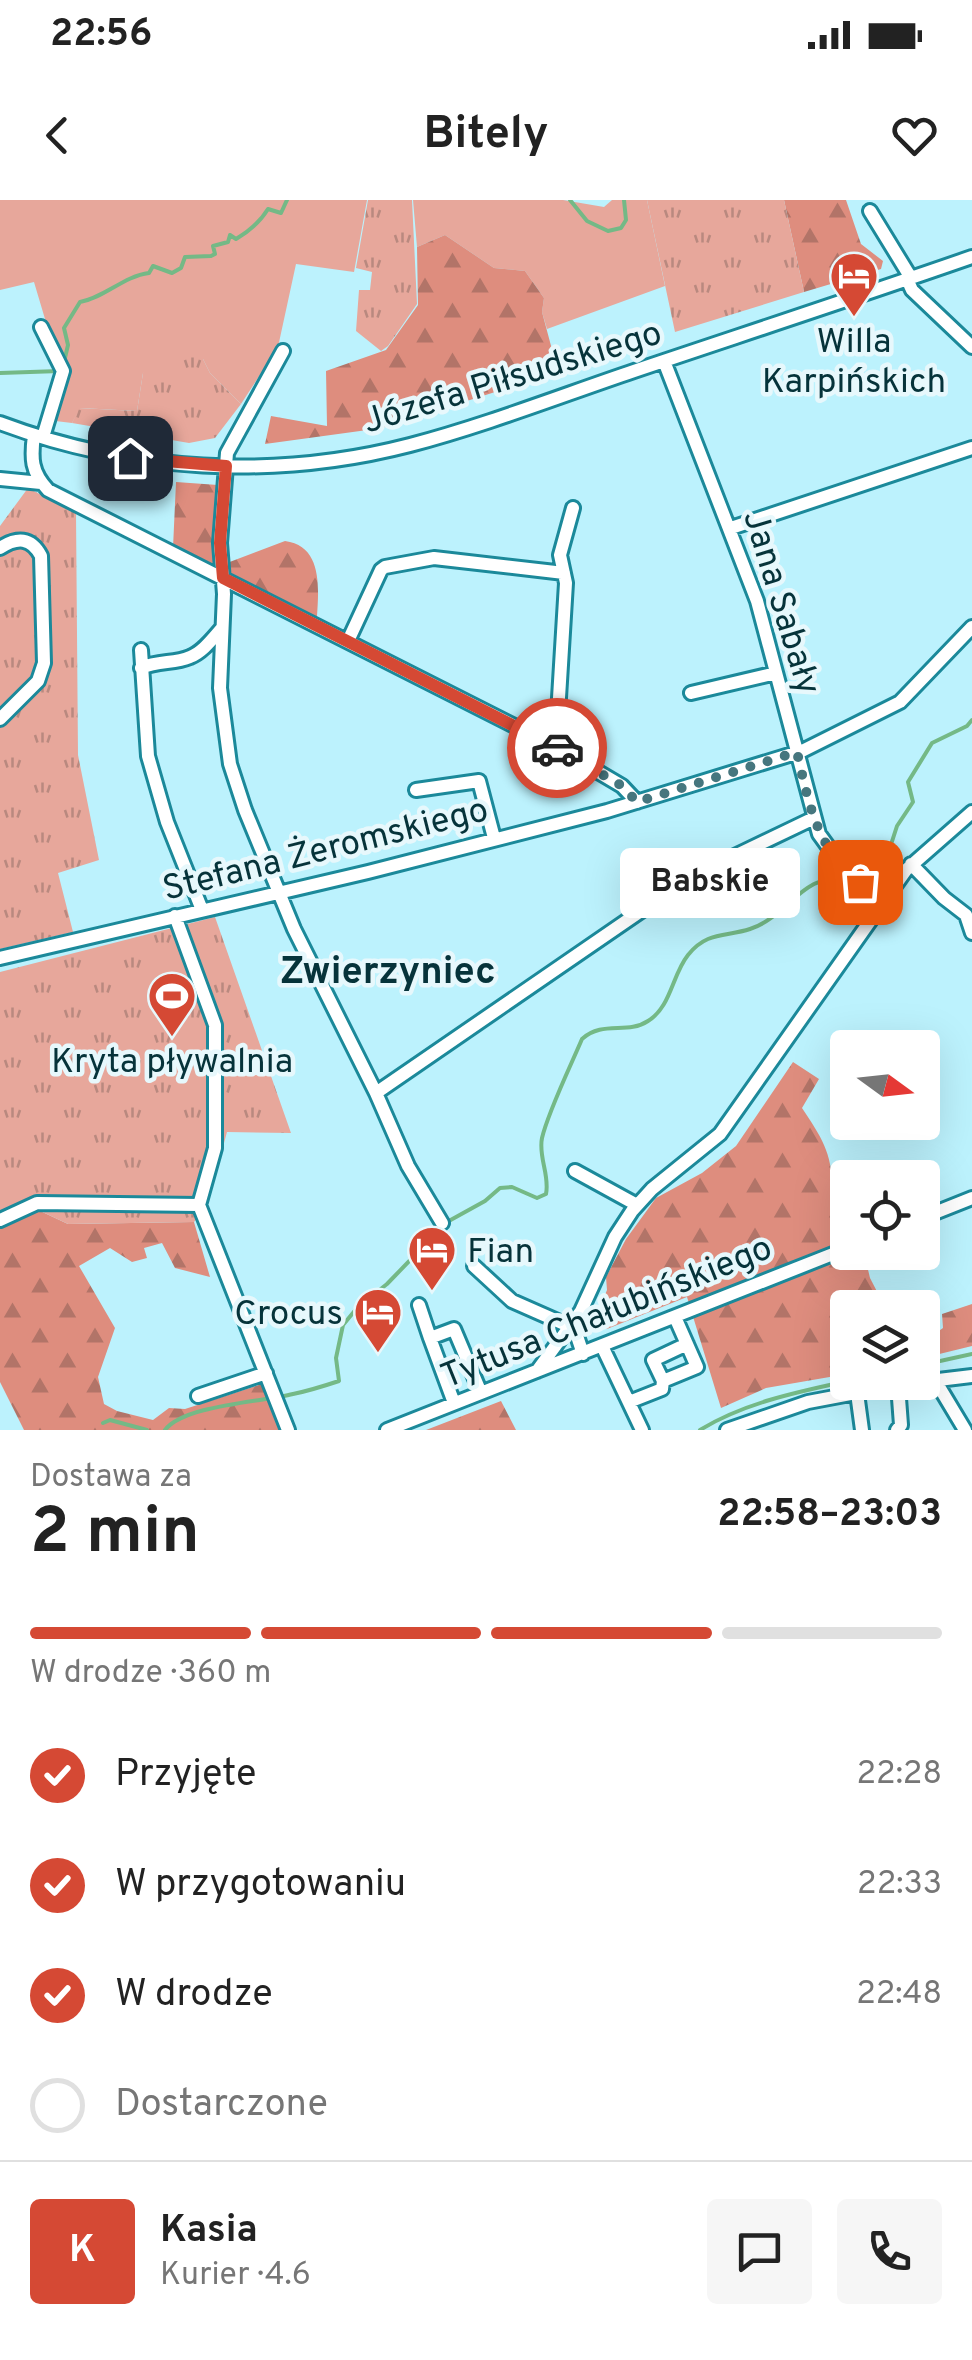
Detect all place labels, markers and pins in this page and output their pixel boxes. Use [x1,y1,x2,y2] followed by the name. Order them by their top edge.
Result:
[828,250,880,318] hotel icon: Willa Karpińskich
[762,321,946,405] place label: Willa Karpińskich
[88,416,173,501] pin
[818,840,903,925] pin
[620,847,800,917] callout: Babskie
[146,970,198,1038] sports icon: Kryta pływalnia
[51,1041,293,1085] place label: Kryta pływalnia
[406,1224,458,1292] hotel icon: Fian
[467,1231,534,1275] place label: Fian
[352,1286,404,1354] hotel icon: Crocus
[234,1293,343,1337] place label: Crocus

